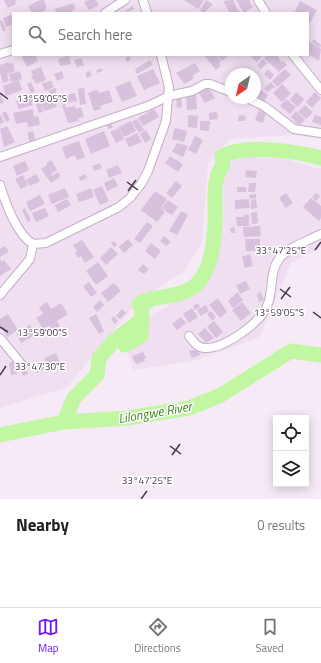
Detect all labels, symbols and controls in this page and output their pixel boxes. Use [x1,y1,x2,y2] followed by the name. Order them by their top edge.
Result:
[12,12,309,56] search box
[26,23,48,45] icon: search
[58,23,132,46] text: Search here
[225,68,261,104] north arrow
[17,91,67,106] text: 13°59'05"S
[256,243,307,258] text: 33°47'25"E
[254,305,304,320] text: 13°59'05"S
[17,325,67,340] text: 13°59'00"S
[15,359,66,374] text: 33°47'30"E
[117,395,195,428] water label: Lilongwe River
[273,415,309,487] map controls
[273,415,309,451] button: locate
[273,451,309,487] button: layers
[122,473,173,488] text: 33°47'25"E
[16,512,69,538] text: Nearby
[257,515,305,535] text: 0 results
[37,616,59,656] tab: Map
[134,616,181,656] tab: Directions
[256,616,284,656] tab: Saved

